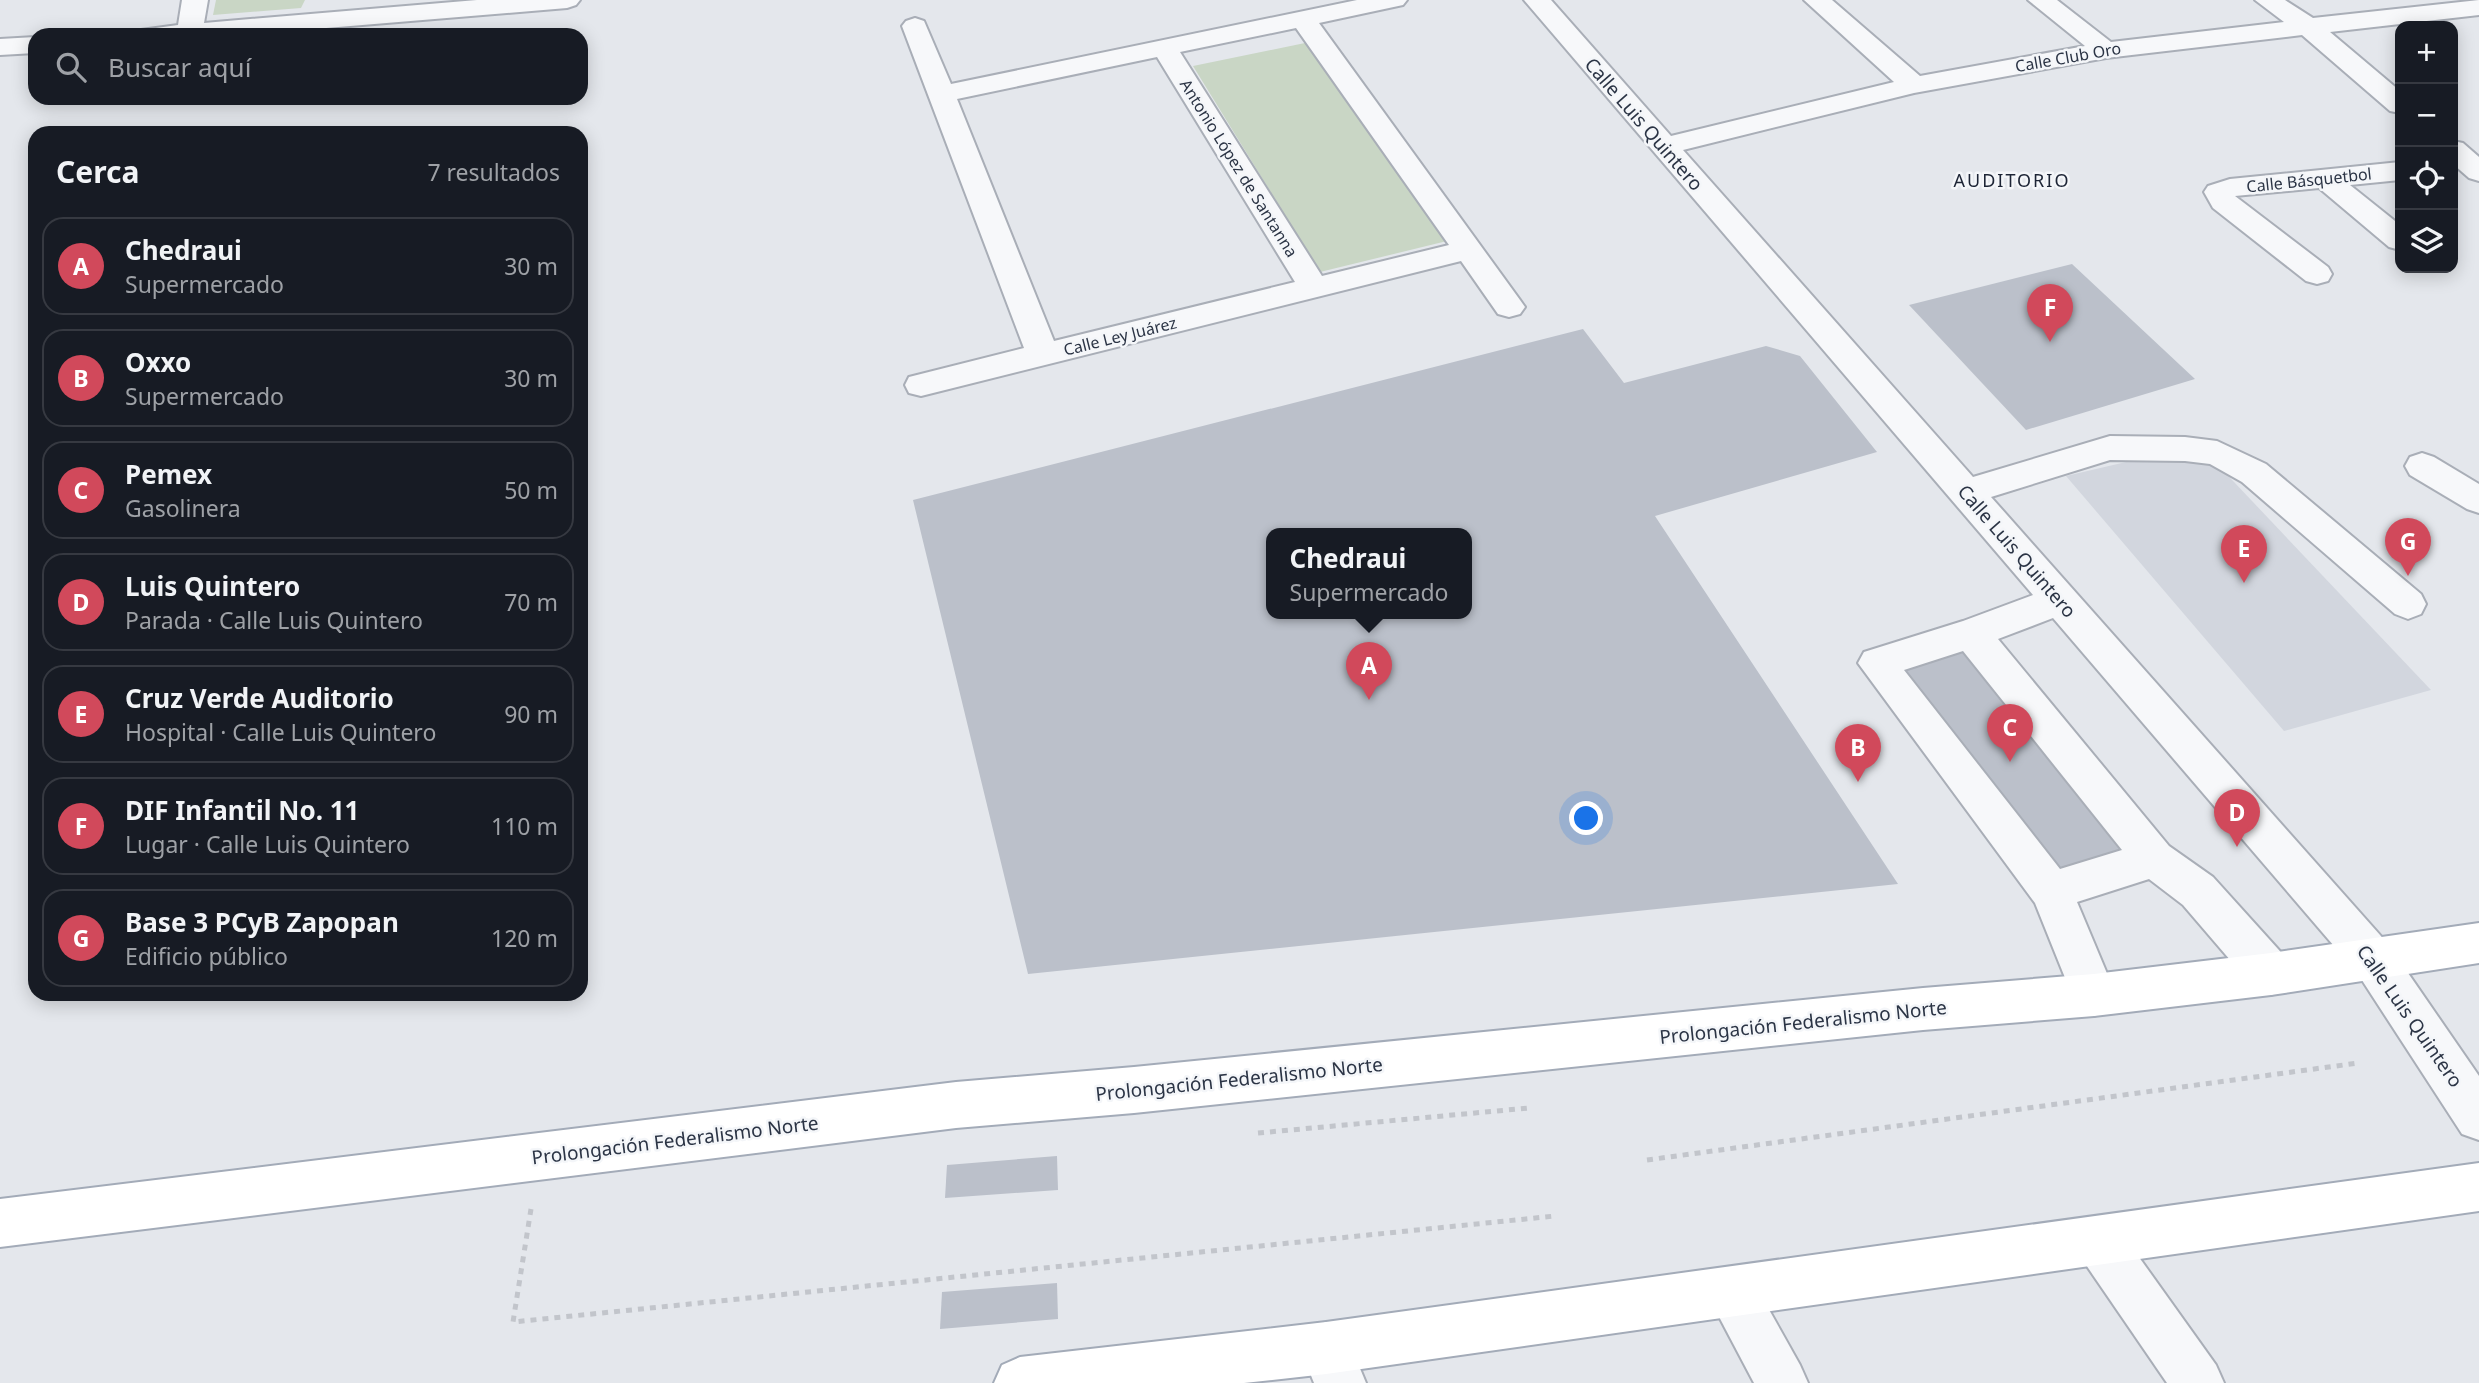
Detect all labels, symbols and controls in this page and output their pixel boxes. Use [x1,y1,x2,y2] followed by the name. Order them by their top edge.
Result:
[2395,21,2458,273] map controls
[2395,21,2458,84] button: +
[28,28,588,105] search box
[2013,37,2123,77] street label: Calle Club Oro
[52,48,90,86] icon: search
[108,49,251,85] text: Buscar aquí
[1579,52,1709,196] street label: Calle Luis Quintero
[1175,75,1303,261] street label: Antonio López de Santanna
[2395,84,2458,147] button: −
[2395,147,2458,210] button: locate
[56,151,139,192] text: Cerca
[427,156,560,188] text: 7 resultados
[2245,162,2373,198] street label: Calle Básquetbol
[1954,168,2070,192] district label: AUDITORIO
[2395,210,2458,273] button: layers
[125,232,242,268] text: Chedraui
[73,250,89,282] text: A
[504,250,558,282] text: 30 m
[125,268,284,300] text: Supermercado
[2027,284,2073,342] pin: F
[1061,311,1179,361] street label: Calle Ley Juárez
[125,344,191,380] text: Oxxo
[73,362,89,394] text: B
[504,362,558,394] text: 30 m
[125,380,284,412] text: Supermercado
[125,456,212,492] text: Pemex
[74,474,88,506] text: C
[504,474,558,506] text: 50 m
[1952,479,2082,623] street label: Calle Luis Quintero
[125,492,241,524] text: Gasolinera
[2385,518,2431,576] pin: G
[2221,525,2267,583] pin: E
[1266,528,1472,619] popup
[1290,540,1406,576] text: Chedraui
[125,568,300,604] text: Luis Quintero
[1290,576,1448,608] text: Supermercado
[73,586,89,618] text: D
[504,586,558,618] text: 70 m
[125,604,423,636] text: Parada · Calle Luis Quintero
[1346,642,1392,700] pin: A
[125,680,394,716] text: Cruz Verde Auditorio
[75,698,87,730] text: E
[504,698,558,730] text: 90 m
[1987,704,2033,762] pin: C
[125,716,436,748] text: Hospital · Calle Luis Quintero
[1835,724,1881,782] pin: B
[2214,789,2260,847] pin: D
[125,792,360,828] text: DIF Infantil No. 11
[1569,801,1603,835] your location
[75,810,87,842] text: F
[491,810,558,842] text: 110 m
[125,828,410,860] text: Lugar · Calle Luis Quintero
[125,904,399,940] text: Base 3 PCyB Zapopan
[73,922,89,954] text: G
[491,922,558,954] text: 120 m
[125,940,288,972] text: Edificio público
[2351,940,2469,1092] street label: Calle Luis Quintero
[1658,994,1948,1050] street label: Prolongación Federalismo Norte
[1094,1051,1384,1107] street label: Prolongación Federalismo Norte
[530,1110,820,1170] street label: Prolongación Federalismo Norte

